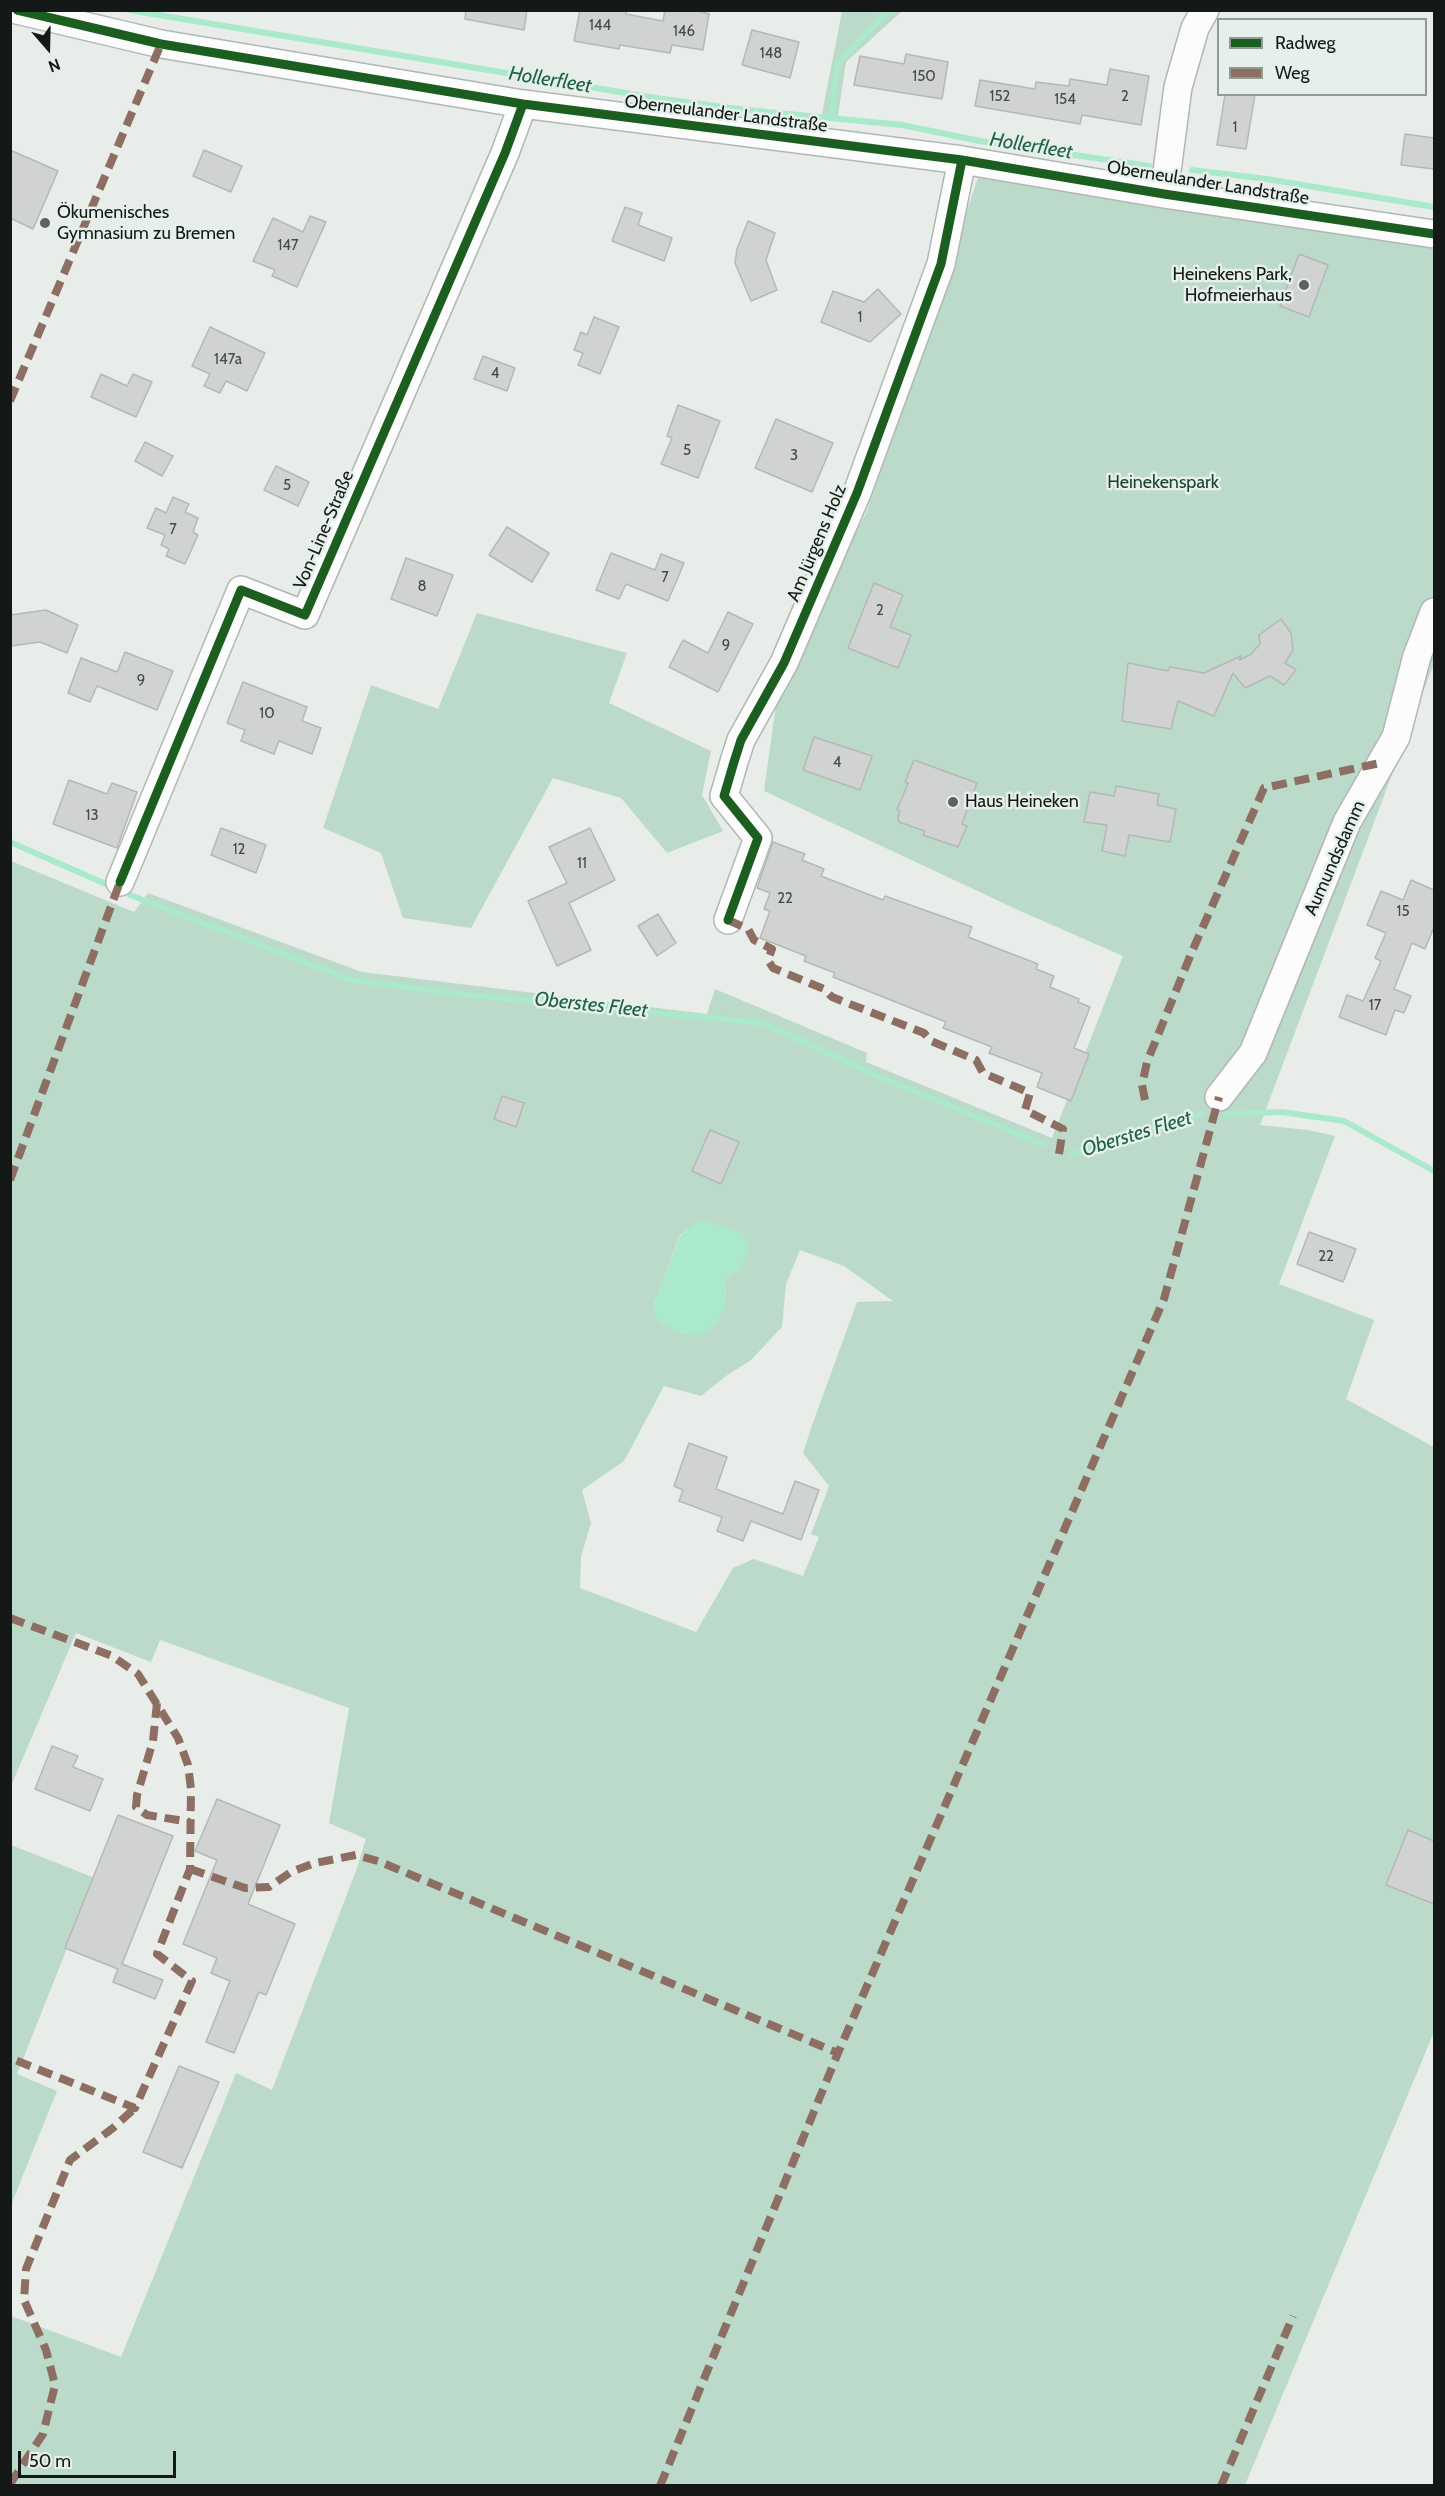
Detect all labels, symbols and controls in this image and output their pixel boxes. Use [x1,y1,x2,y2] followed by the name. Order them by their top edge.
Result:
[589,17,611,35] house number: 144
[18,18,78,78] north arrow
[1217,18,1427,96] legend
[673,23,695,41] house number: 146
[1275,32,1336,54] text: Radweg
[760,45,782,63] house number: 148
[46,55,63,76] text: N
[507,62,593,98] water label: Hollerfleet
[1275,62,1310,84] text: Weg
[912,68,936,86] house number: 150
[990,88,1010,106] house number: 152
[1121,88,1129,106] house number: 2
[623,91,829,137] street label: Oberneulander Landstraße
[1054,91,1076,109] house number: 154
[1233,119,1237,137] house number: 1
[988,128,1074,164] water label: Hollerfleet
[1105,156,1311,210] street label: Oberneulander Landstraße
[57,202,235,244] place label: Ökumenisches Gymnasium zu Bremen
[38,216,52,230] marker: Ökumenisches Gymnasium zu Bremen
[277,237,299,255] house number: 147
[1172,264,1292,306] place label: Heinekens Park, Hofmeierhaus
[1297,278,1311,292] marker: Heinekens Park, Hofmeierhaus
[858,309,862,327] house number: 1
[214,351,242,369] house number: 147a
[491,365,499,383] house number: 4
[683,442,691,460] house number: 5
[790,447,798,465] house number: 3
[289,467,359,593] street label: Von-Line-Straße
[1107,472,1219,494] park label: Heinekenspark
[283,477,291,495] house number: 5
[783,481,851,605] street label: Am Jürgens Holz
[169,521,177,539] house number: 7
[661,569,669,587] house number: 7
[417,578,427,596] house number: 8
[876,602,884,620] house number: 2
[722,637,730,655] house number: 9
[137,672,145,690] house number: 9
[259,705,275,723] house number: 10
[833,754,841,772] house number: 4
[965,791,1079,813] place label: Haus Heineken
[946,795,960,809] marker: Haus Heineken
[1300,797,1370,919] street label: Aumundsdamm
[85,807,99,825] house number: 13
[233,841,245,859] house number: 12
[577,855,587,873] house number: 11
[777,890,793,908] house number: 22
[1396,903,1410,921] house number: 15
[533,987,649,1023] water label: Oberstes Fleet
[1369,997,1381,1015] house number: 17
[1079,1106,1195,1162] water label: Oberstes Fleet
[1318,1248,1334,1266] house number: 22
[21,2439,178,2477] scale bar
[29,2450,71,2472] text: 50 m

